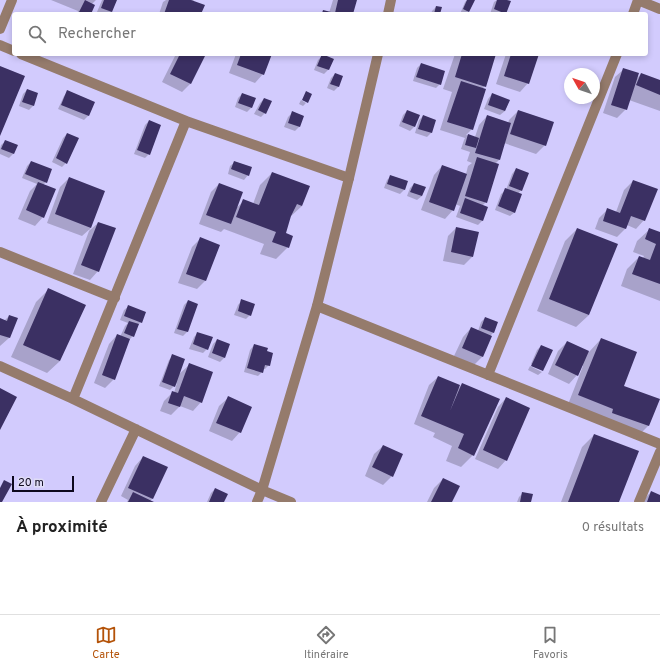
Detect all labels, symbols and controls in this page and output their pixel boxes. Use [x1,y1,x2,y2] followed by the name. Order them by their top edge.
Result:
[12,12,648,56] search box
[26,23,48,45] icon: search
[58,25,136,44] text: Rechercher
[564,68,600,104] north arrow
[12,474,74,493] scale bar
[18,476,44,490] text: 20 m
[16,517,108,539] text: À proximité
[582,520,644,536] text: 0 résultats
[92,624,120,662] tab: Carte
[304,624,349,662] tab: Itinéraire
[533,624,568,662] tab: Favoris

